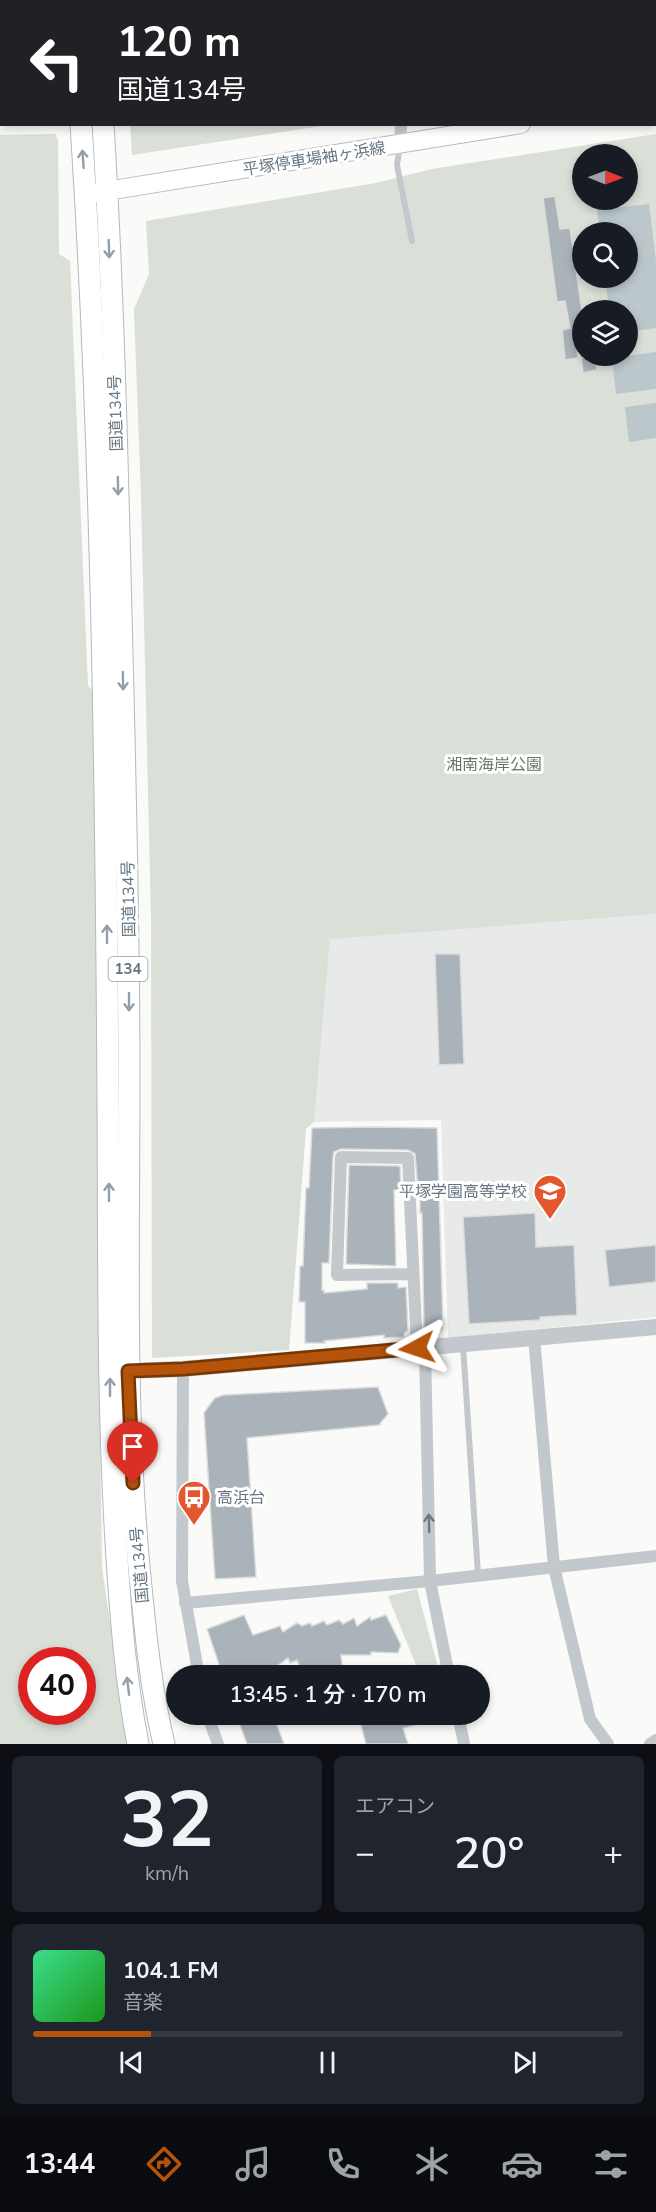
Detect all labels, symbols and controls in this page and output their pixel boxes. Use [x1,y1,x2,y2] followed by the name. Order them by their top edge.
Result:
[117,14,241,71] text: 120 m
[18,24,96,102] icon: left
[117,72,247,109] text: 国道134号
[241,137,387,181] street label: 平塚停車場袖ヶ浜線
[572,144,638,210] north arrow
[572,144,638,366] map controls
[77,150,88,169] one-way arrow
[572,222,638,288] button: search
[104,239,115,259] one-way arrow
[572,300,638,366] button: layers
[104,374,128,452] street label: 国道134号
[112,476,124,496] one-way arrow
[117,671,129,691] one-way arrow
[446,754,542,776] park label: 湘南海岸公園
[117,860,141,938] street label: 国道134号
[101,925,113,945] one-way arrow
[108,957,148,981] road number: 134
[123,992,134,1012] one-way arrow
[532,1173,568,1220] school or university icon: 平塚学園高等学校
[399,1181,527,1203] place label: 平塚学園高等学校
[103,1183,115,1203] one-way arrow
[385,1316,449,1380] position arrow
[104,1378,116,1398] one-way arrow
[107,1421,158,1483] pin
[116,1430,149,1463] icon: arrive
[176,1479,212,1526] bus stop icon: 高浜台
[217,1487,265,1509] place label: 高浜台
[423,1513,435,1533] one-way arrow
[126,1526,154,1604] street label: 国道134号
[18,1647,96,1725] speed limit sign: 40
[122,1677,133,1697] one-way arrow
[229,1680,427,1710] text: 13:45 · 1 分 · 170 m
[120,1767,214,1874] text: 32
[355,1793,435,1820] text: エアコン
[454,1823,524,1884] text: 20°
[355,1831,375,1876] text: −
[603,1831,623,1876] text: +
[145,1860,189,1887] text: km/h
[123,1956,219,1986] text: 104.1 FM
[123,1989,163,2016] text: 音楽
[115,2046,148,2079] icon: previous
[311,2046,344,2079] icon: pause
[508,2046,541,2079] icon: next
[143,2143,185,2185] icon: directions
[232,2143,274,2185] icon: music
[322,2143,364,2185] icon: phone
[411,2143,453,2185] icon: climate
[501,2143,543,2185] icon: car
[590,2143,632,2185] icon: filters
[24,2146,95,2183] text: 13:44

